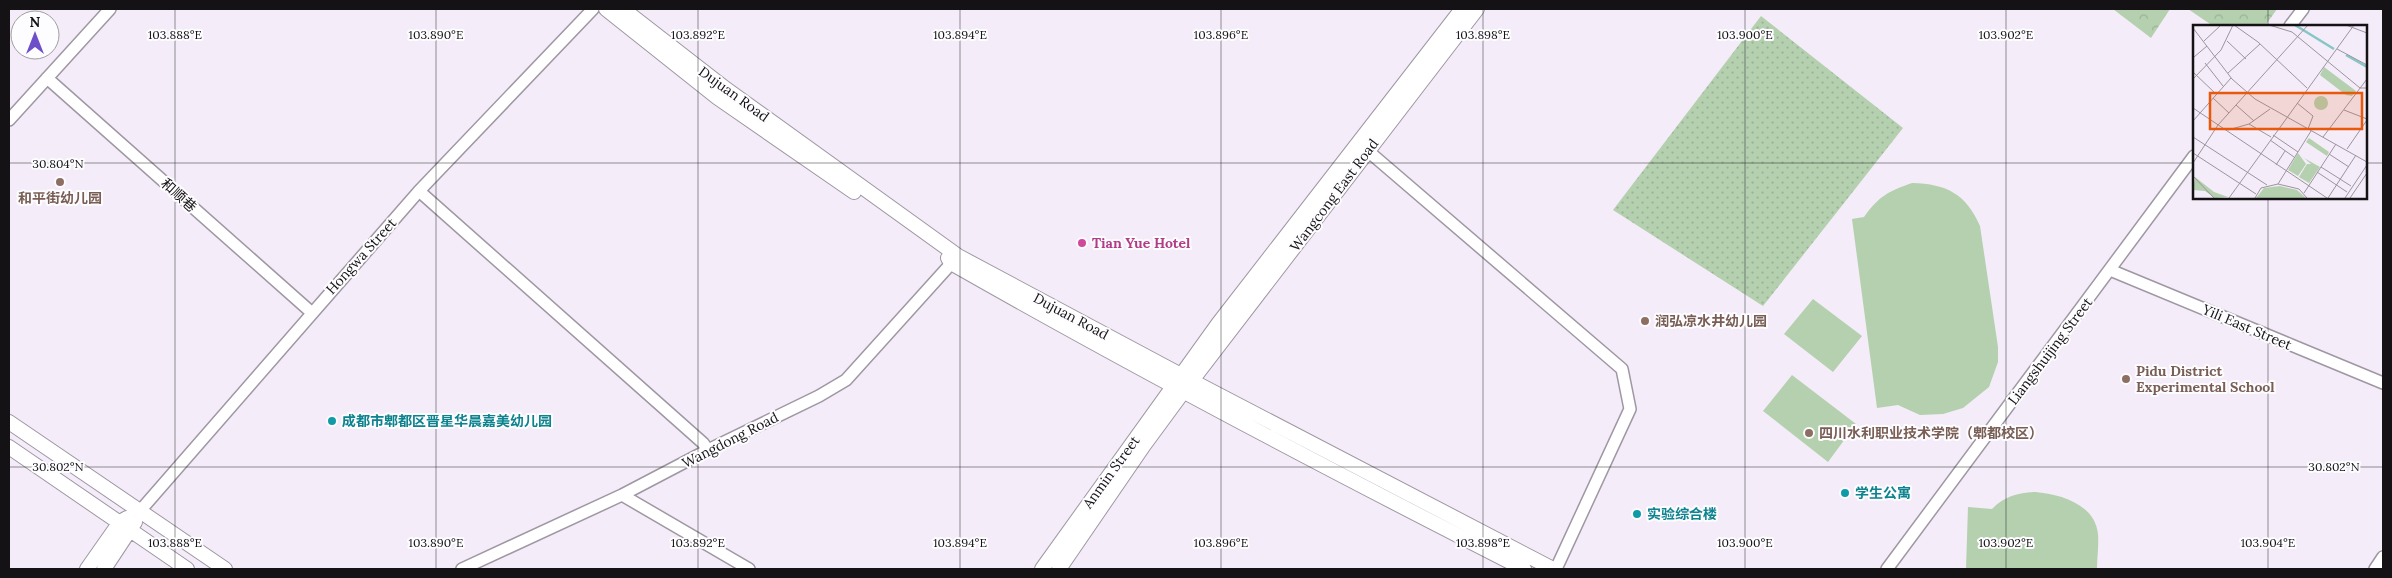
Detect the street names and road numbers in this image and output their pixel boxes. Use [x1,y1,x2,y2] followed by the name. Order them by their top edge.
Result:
[695,62,773,126] street label: Dujuan Road
[1286,135,1382,255] street label: Wangcong East Road
[157,174,201,216] street label: 和顺巷
[322,214,400,298] street label: Hongwa Street
[1030,289,1112,343] street label: Dujuan Road
[2004,293,2097,408] street label: Liangshuijing Street
[2199,300,2295,354] street label: Yili East Street
[679,408,781,472] street label: Wangdong Road
[1078,432,1144,513] street label: Anmin Street

